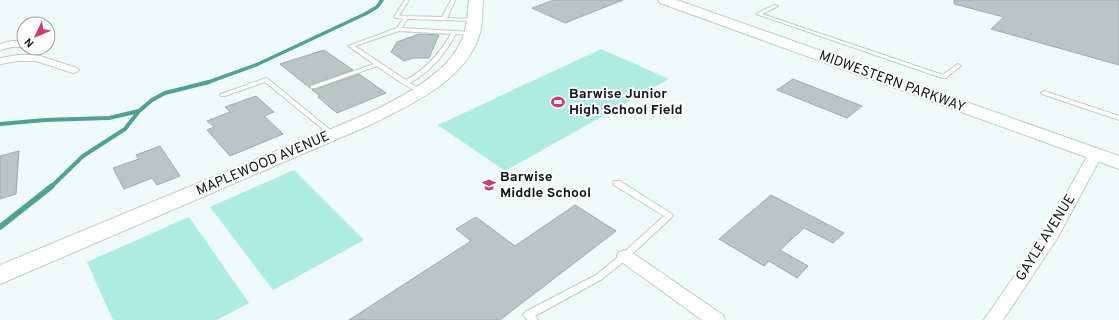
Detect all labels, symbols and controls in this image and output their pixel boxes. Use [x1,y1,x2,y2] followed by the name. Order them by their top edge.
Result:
[16,16,56,56] north arrow
[22,35,37,50] text: N
[817,48,968,116] street label: MIDWESTERN PARKWAY
[569,86,683,119] place label: Barwise Junior High School Field
[550,94,566,110] sports icon: Barwise Junior High School Field
[194,128,332,200] street label: MAPLEWOOD AVENUE
[500,169,591,202] place label: Barwise Middle School
[481,177,497,193] school or university icon: Barwise Middle School
[1013,192,1079,284] street label: GAYLE AVENUE

